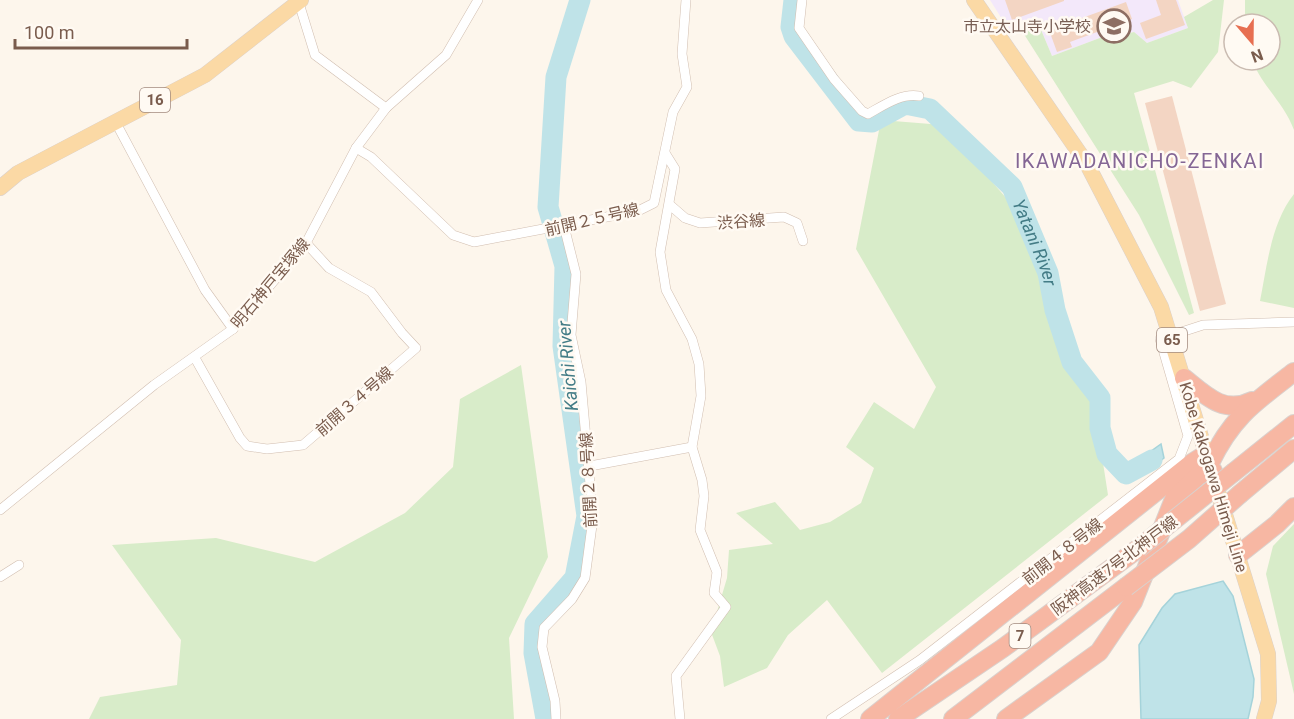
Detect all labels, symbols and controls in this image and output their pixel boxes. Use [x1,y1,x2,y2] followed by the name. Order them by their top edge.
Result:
[1096,8,1132,44] school or university icon: 市立太山寺小学校
[15,12,188,50] scale bar
[1222,12,1282,72] north arrow
[963,17,1091,36] place label: 市立太山寺小学校
[24,22,75,43] text: 100 m
[1248,45,1266,66] text: N
[140,88,170,112] road number: 16
[1015,149,1265,173] district label: IKAWADANICHO-ZENKAI
[1008,196,1061,288] water label: Yatani River
[543,199,641,240] street label: 前開２５号線
[716,210,766,233] street label: 渋谷線
[227,234,314,332] street label: 明石神戸宝塚線
[553,319,582,412] water label: Kaichi River
[1157,328,1187,352] road number: 65
[312,363,397,440] street label: 前開３４号線
[1175,380,1252,575] street label: Kobe Kakogawa Himeji Line
[576,432,600,528] street label: 前開２８号線
[1047,512,1181,619] street label: 阪神高速7号北神戸線
[1019,514,1106,588] street label: 前開４８号線
[1010,624,1030,648] road number: 7

